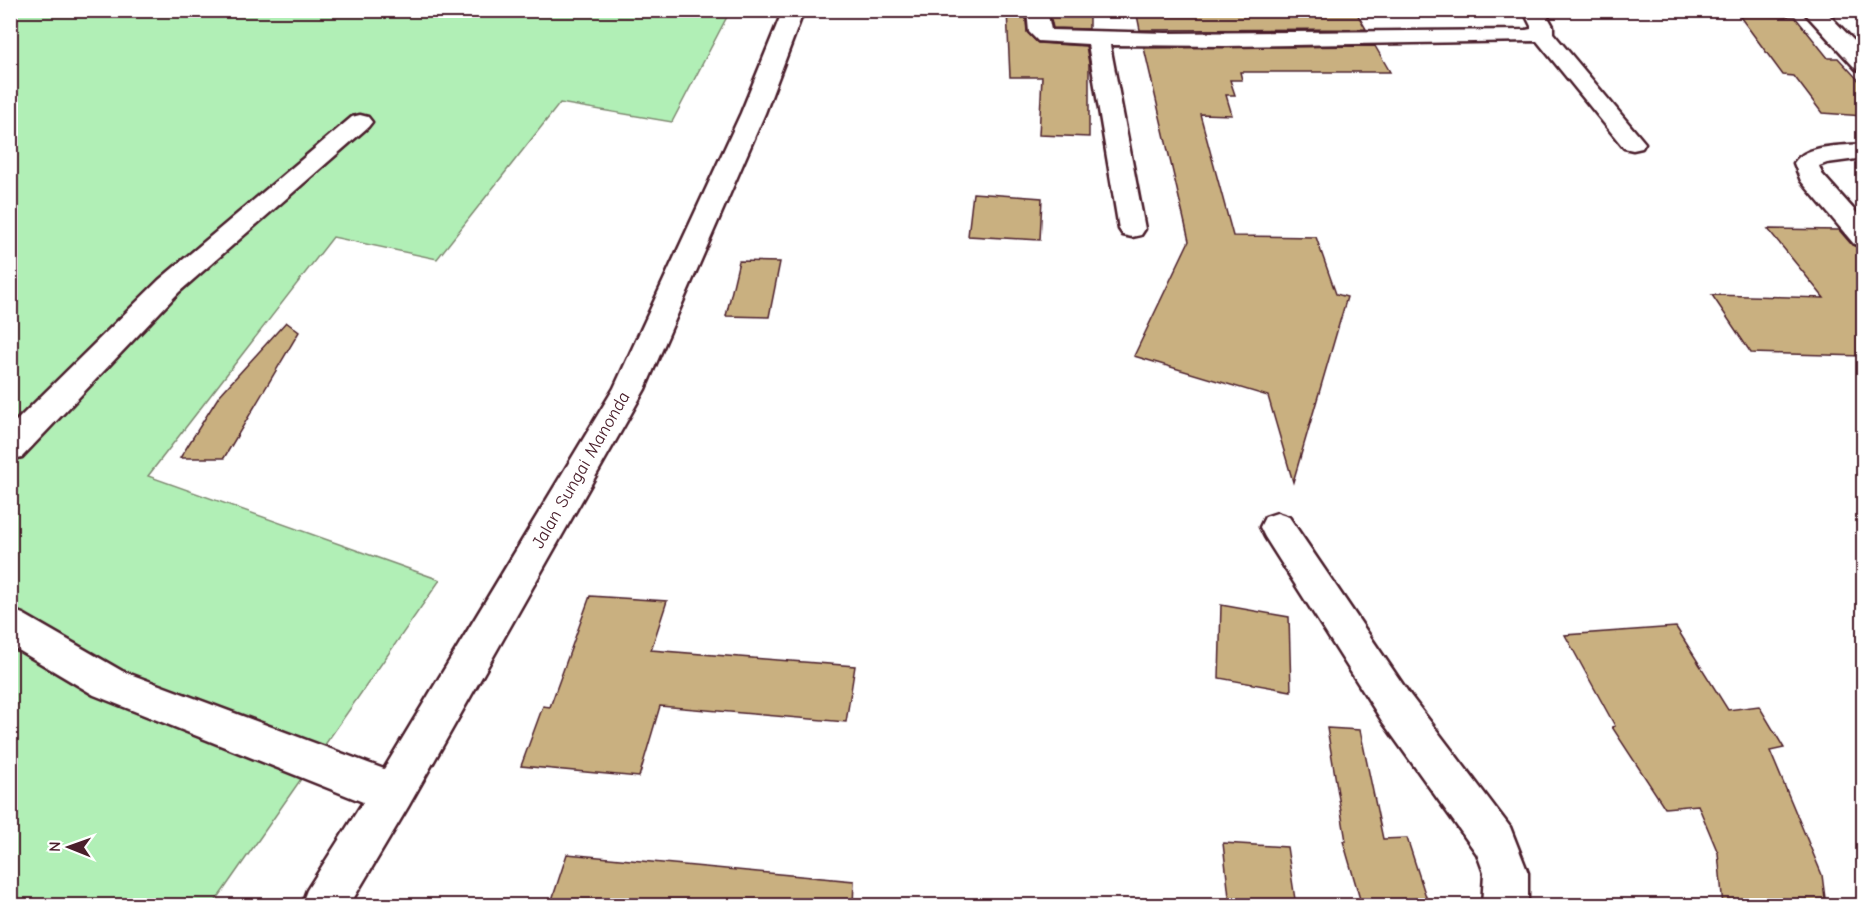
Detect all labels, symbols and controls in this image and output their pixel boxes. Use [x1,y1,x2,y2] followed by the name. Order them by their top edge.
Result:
[528,388,634,552] street label: Jalan Sungai Manonda
[39,817,99,877] north arrow
[46,841,64,852] text: N

